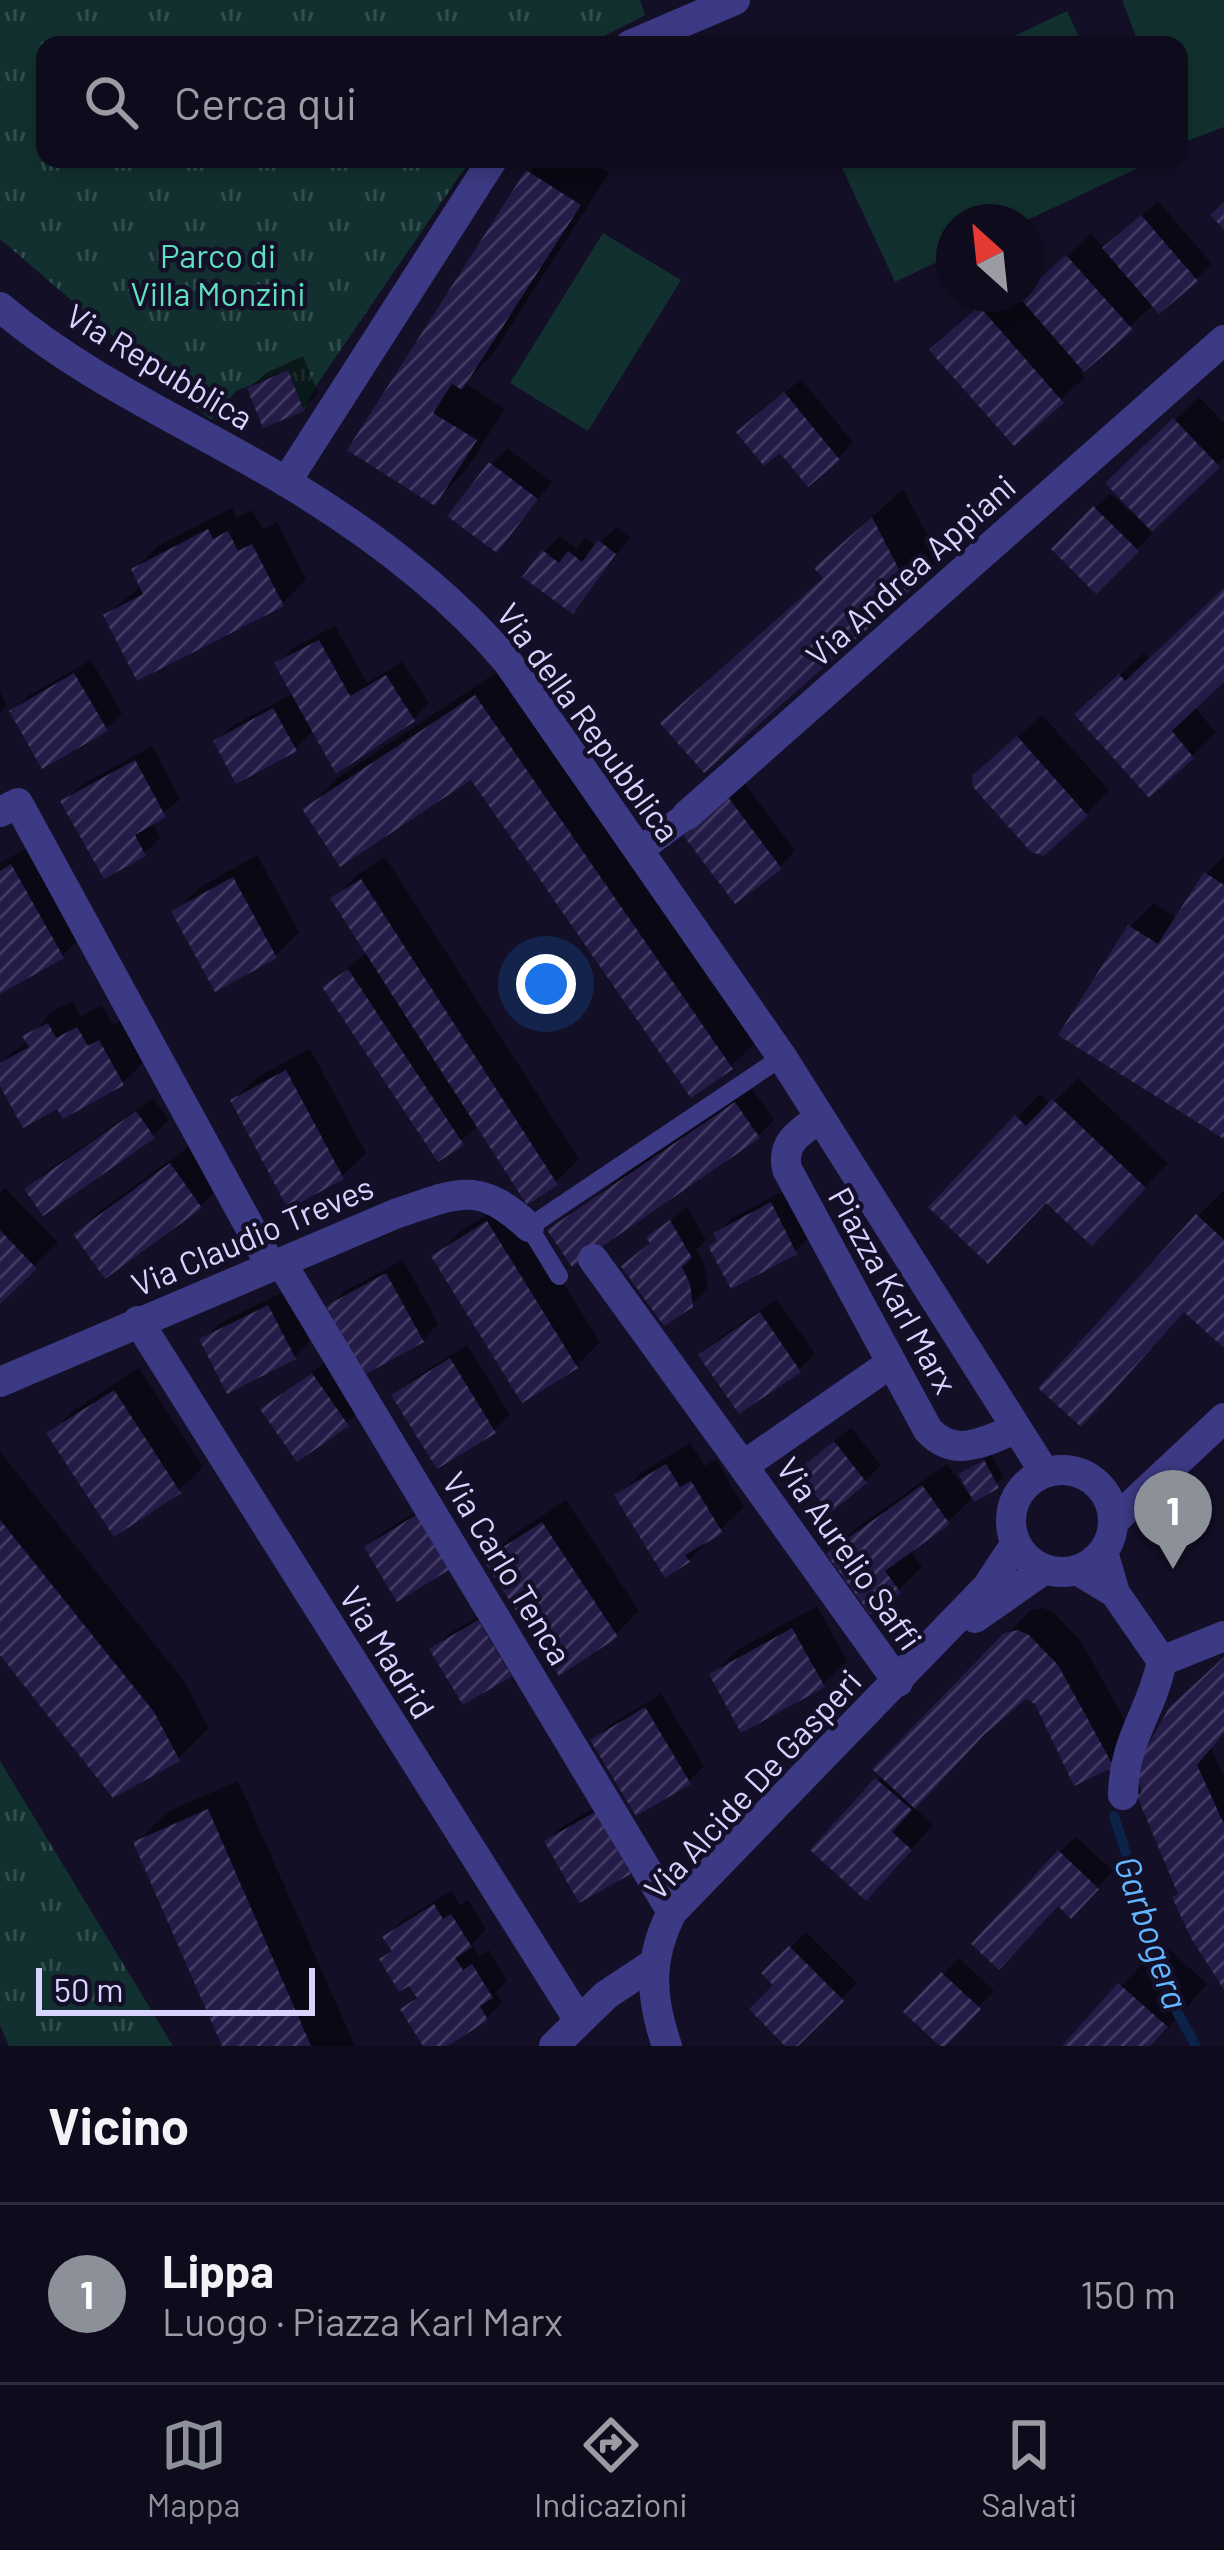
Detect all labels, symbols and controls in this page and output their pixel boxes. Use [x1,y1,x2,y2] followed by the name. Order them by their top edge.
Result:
[36,36,1188,168] search box
[78,69,144,135] icon: search
[174,75,357,129] text: Cerca qui
[936,204,1044,312] north arrow
[130,235,306,313] park label: Parco di Villa Monzini
[59,295,261,437] street label: Via Repubblica
[797,466,1023,674] street label: Via Andrea Appiani
[489,595,689,849] street label: Via della Repubblica
[516,954,576,1014] your location
[125,1166,379,1304] street label: Via Claudio Treves
[821,1180,967,1400] street label: Piazza Karl Marx
[769,1449,931,1657] street label: Via Aurelio Saffi
[435,1464,581,1672] street label: Via Carlo Tenca
[1134,1470,1212,1569] pin: 1
[332,1579,444,1725] street label: Via Madrid
[635,1661,869,1907] street label: Via Alcide De Gasperi
[1107,1850,1199,2014] water label: Garbogera
[36,1962,315,2015] scale bar
[54,1969,124,2009] text: 50 m
[48,2094,189,2155] text: Vicino
[162,2243,274,2297] text: Lippa
[80,2270,94,2317] text: 1
[1080,2270,1176,2317] text: 150 m
[162,2297,563,2344] text: Luogo · Piazza Karl Marx
[147,2412,240,2524] tab: Mappa
[534,2412,688,2524] tab: Indicazioni
[981,2412,1077,2524] tab: Salvati

